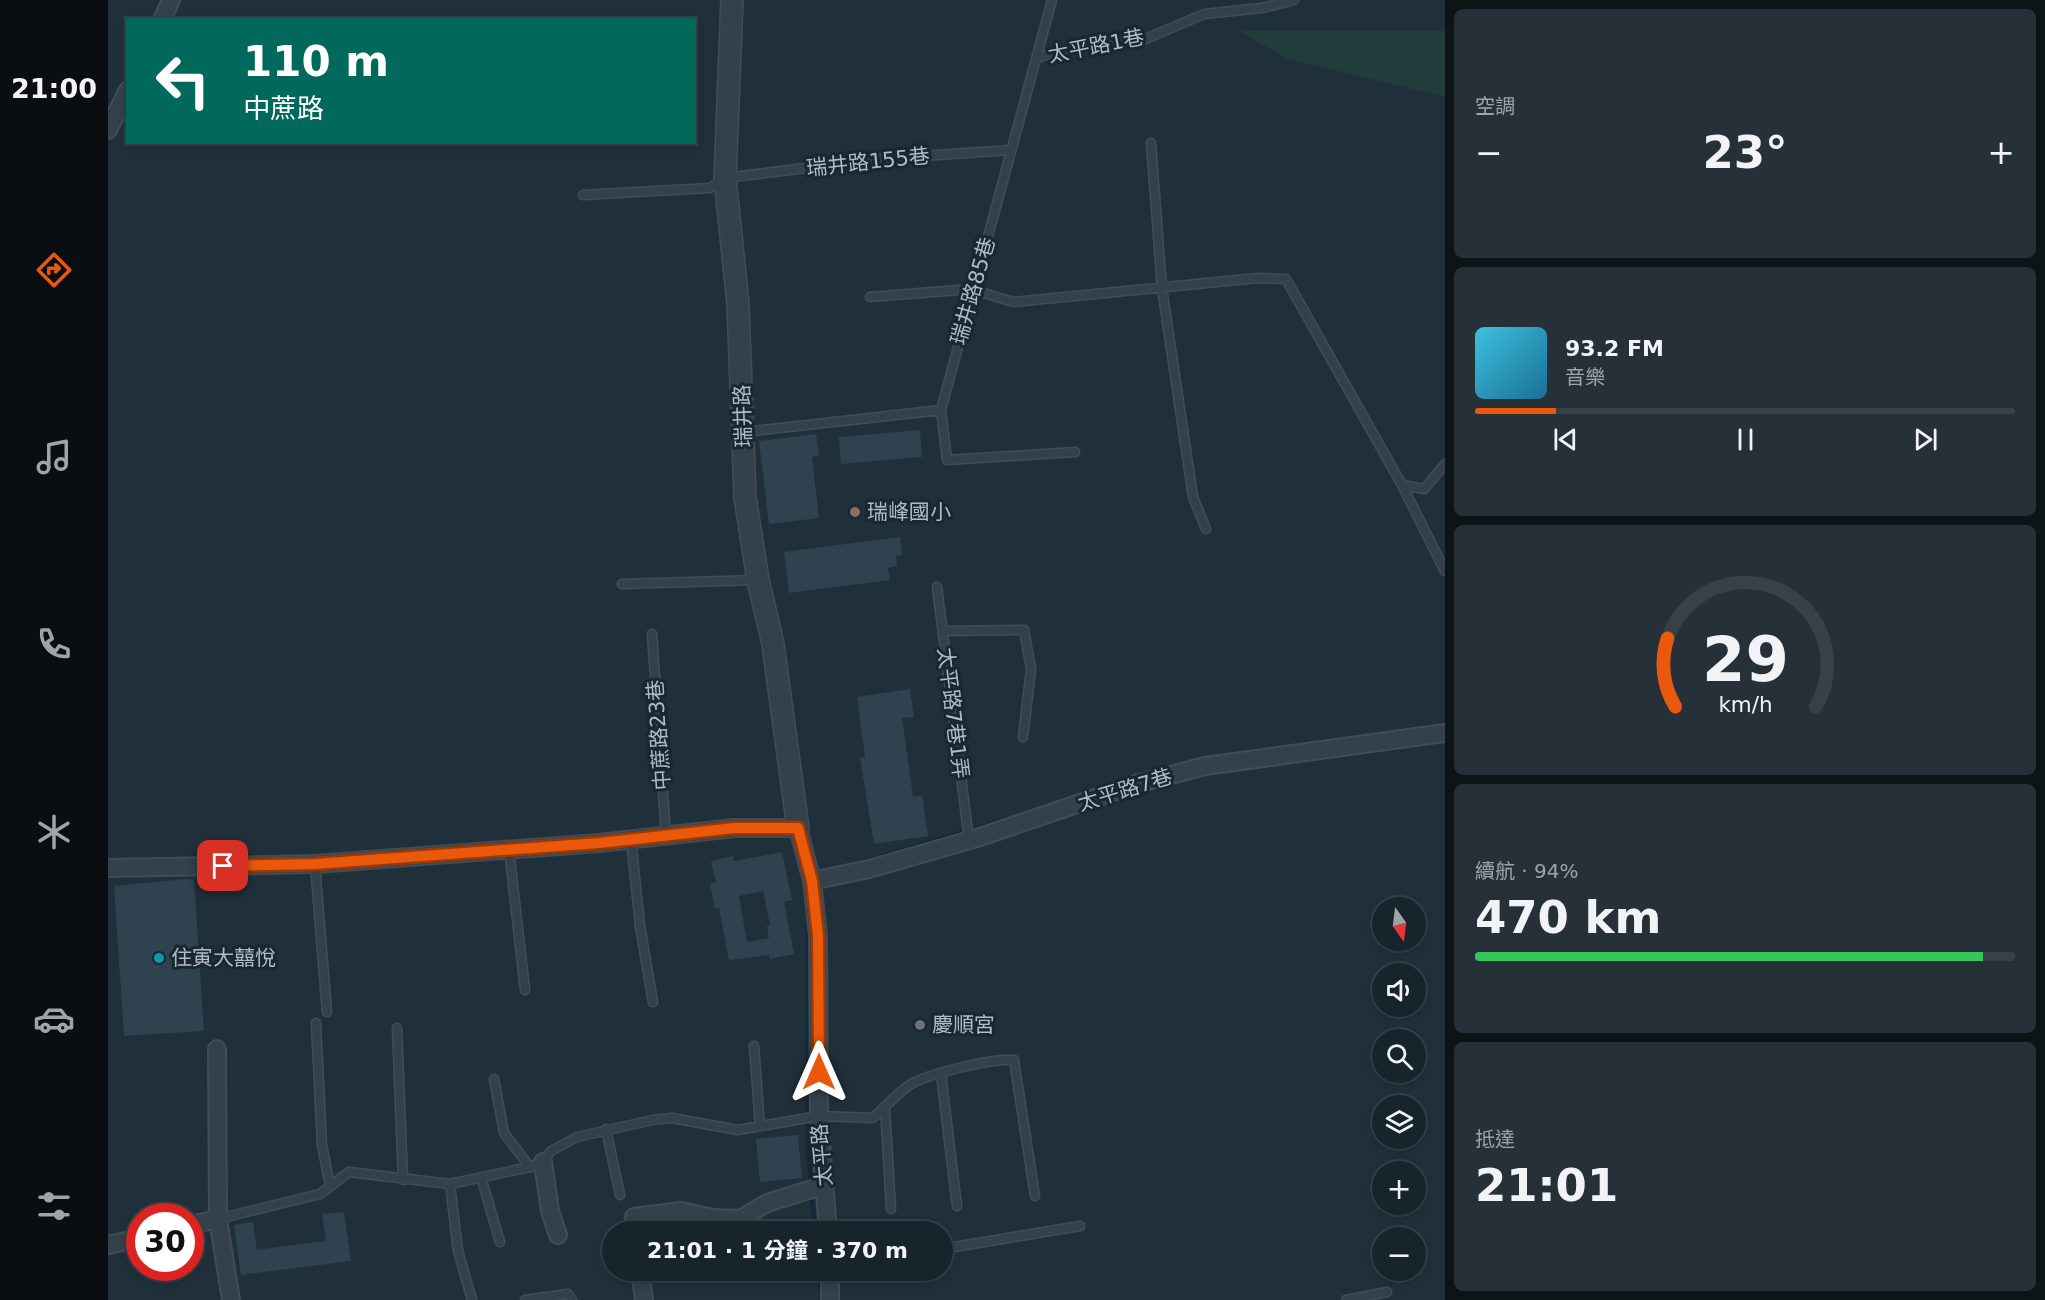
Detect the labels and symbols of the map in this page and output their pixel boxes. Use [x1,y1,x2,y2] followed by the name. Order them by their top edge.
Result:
[1046,25,1146,67] street label: 太平路1巷
[805,144,931,180] street label: 瑞井路155巷
[946,234,1000,348] street label: 瑞井路85巷
[730,384,756,448] street label: 瑞井路
[867,500,951,524] place label: 瑞峰國小
[848,505,862,519] marker: 瑞峰國小
[933,646,973,780] street label: 太平路7巷1弄
[643,679,675,791] street label: 中蔗路23巷
[1075,764,1175,816] street label: 太平路7巷
[197,840,248,891] pin
[1372,897,1426,951] north arrow
[171,946,276,970] place label: 住寅大囍悅
[152,951,166,965] marker: 住寅大囍悅
[932,1013,995,1037] place label: 慶順宮
[913,1018,927,1032] marker: 慶順宮
[787,1040,851,1104] position arrow
[807,1123,837,1187] street label: 太平路
[126,1203,204,1281] speed limit sign: 30

